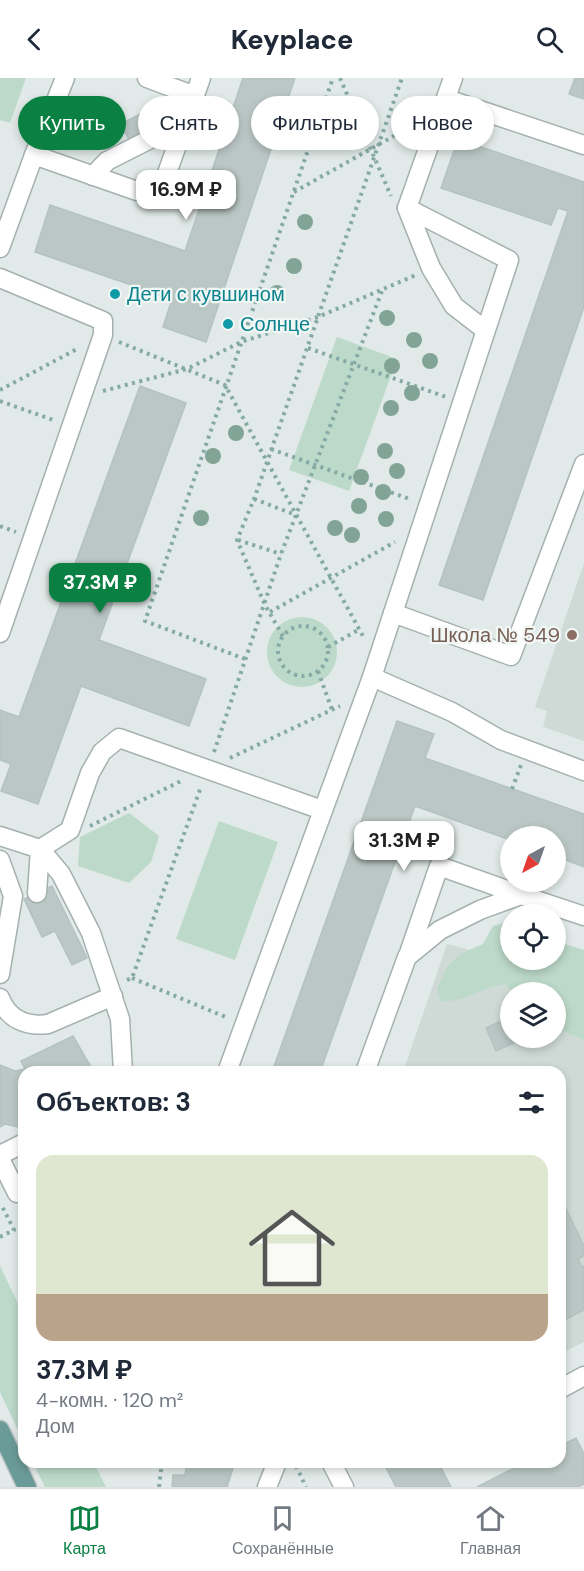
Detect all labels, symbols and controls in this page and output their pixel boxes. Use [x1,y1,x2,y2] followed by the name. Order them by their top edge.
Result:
[231,22,353,57] text: Keyplace
[18,23,51,56] icon: back
[533,23,566,56] icon: search
[18,96,126,150] chip: Купить
[138,96,239,150] chip: Снять
[251,96,379,150] chip: Фильтры
[391,96,494,150] chip: Новое
[131,170,241,221] pin: 16.9M ₽
[150,176,222,202] text: 16.9M ₽
[127,281,285,307] place label: Дети с кувшином
[108,287,122,301] marker: Дети с кувшином
[240,311,310,337] place label: Солнце
[221,317,235,331] marker: Солнце
[45,563,155,614] pin: 37.3M ₽
[63,569,137,595] text: 37.3M ₽
[430,622,560,648] place label: Школа № 549
[565,628,579,642] marker: Школа № 549
[349,821,459,872] pin: 31.3M ₽
[500,826,566,892] north arrow
[500,826,566,1048] map controls
[368,827,440,853] text: 31.3M ₽
[500,904,566,970] button: locate
[500,982,566,1048] button: layers
[36,1085,191,1119] text: Объектов: 3
[515,1086,548,1119] icon: filters
[238,1194,346,1302] icon: home
[36,1353,132,1387] text: 37.3M ₽
[36,1387,183,1413] text: 4-комн. · 120 m²
[36,1413,75,1439] text: Дом
[63,1502,106,1559] tab: Карта
[232,1502,334,1559] tab: Сохранённые
[460,1502,521,1559] tab: Главная

